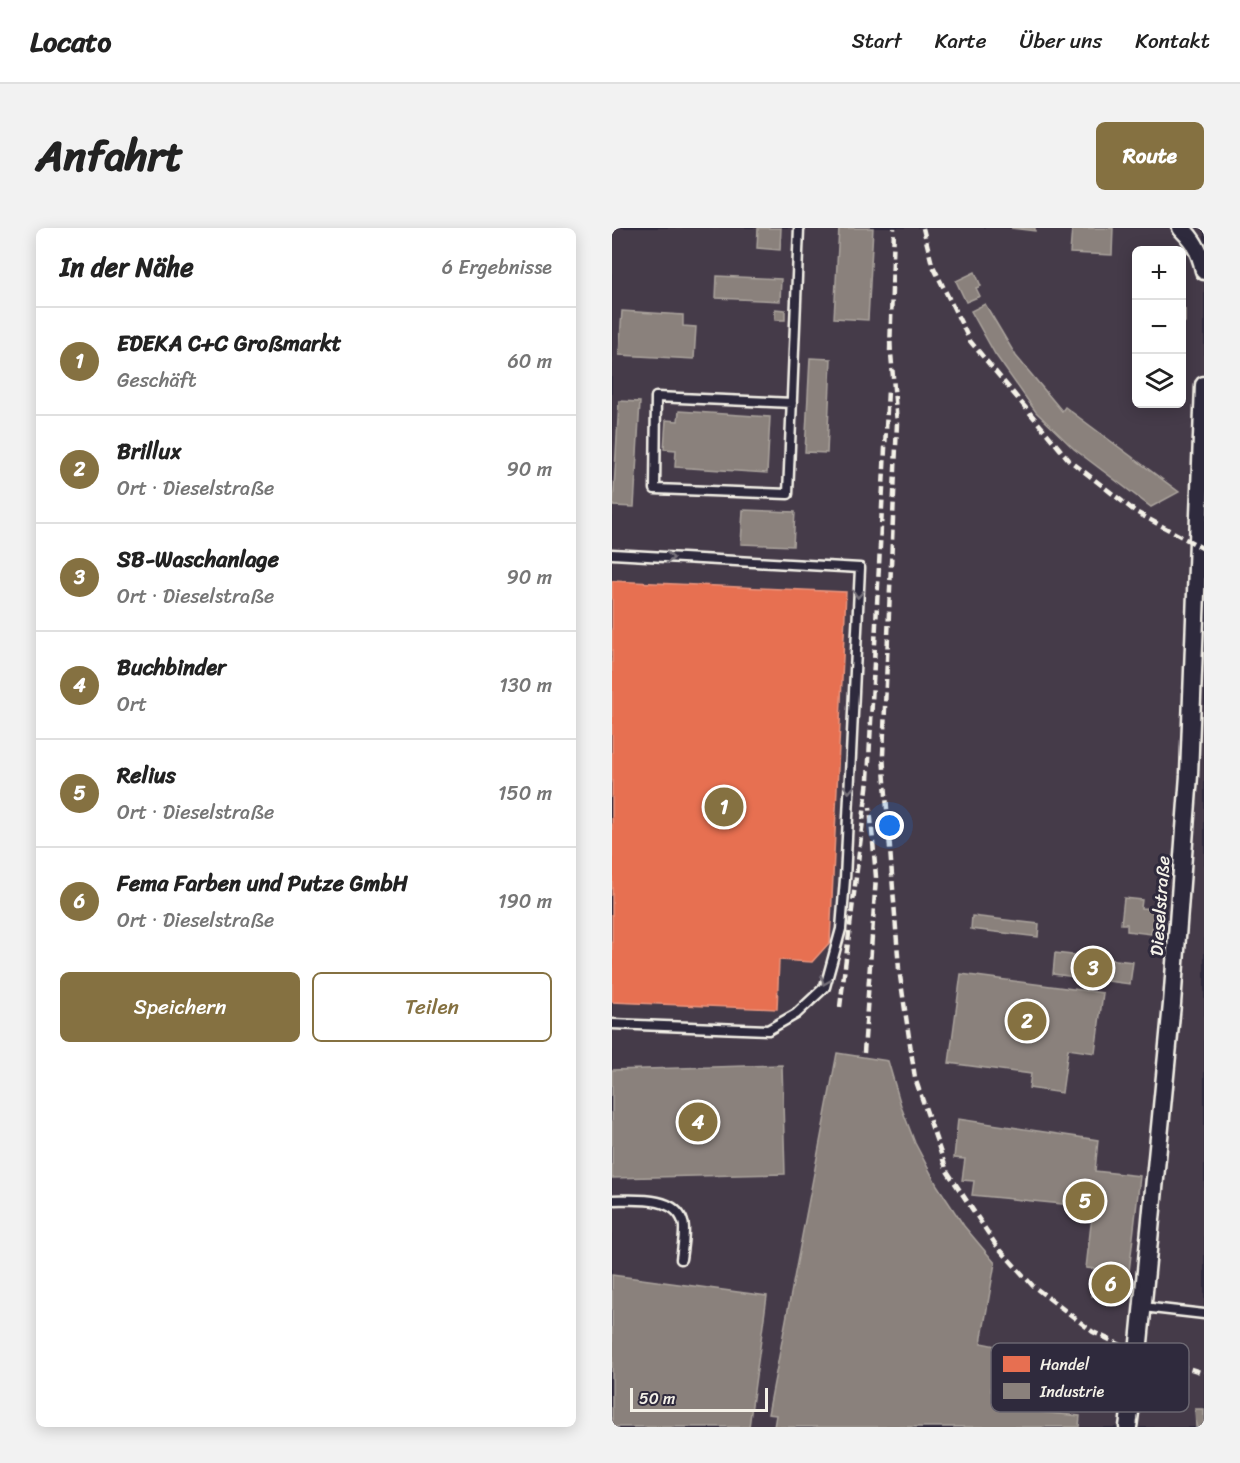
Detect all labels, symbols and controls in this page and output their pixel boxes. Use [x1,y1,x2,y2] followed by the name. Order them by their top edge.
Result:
[30,17,111,66] text: Locato
[852,22,902,60] text: Start
[935,22,987,60] text: Karte
[1020,22,1102,60] text: Über uns
[1135,22,1210,60] text: Kontakt
[36,119,183,193] text: Anfahrt
[1096,122,1204,190] button: Route
[60,244,194,290] text: In der Nähe
[1132,246,1186,408] map controls
[1132,246,1186,300] button: +
[442,250,552,285] text: 6 Ergebnisse
[1132,300,1186,354] button: −
[117,324,341,363] text: EDEKA C+C Großmarkt
[75,344,84,379] text: 1
[507,344,552,379] text: 60 m
[1132,354,1186,408] button: layers
[117,363,196,398] text: Geschäft
[117,432,182,471] text: Brillux
[74,452,85,487] text: 2
[507,452,552,487] text: 90 m
[117,471,274,506] text: Ort · Dieselstraße
[117,540,279,579] text: SB-Waschanlage
[666,551,675,564] one-way arrow
[74,560,85,595] text: 3
[507,560,552,595] text: 90 m
[117,579,274,614] text: Ort · Dieselstraße
[852,590,865,599] one-way arrow
[117,648,226,687] text: Buchbinder
[73,668,86,703] text: 4
[499,668,552,703] text: 130 m
[117,687,147,722] text: Ort
[117,756,176,795] text: Relius
[73,776,86,811] text: 5
[498,776,552,811] text: 150 m
[704,784,744,830] pin: 1
[843,785,856,794] one-way arrow
[117,795,274,830] text: Ort · Dieselstraße
[875,811,904,840] your location
[1141,855,1179,957] street label: Dieselstraße
[117,864,408,903] text: Fema Farben und Putze GmbH
[74,884,85,919] text: 6
[498,884,552,919] text: 190 m
[117,903,274,938] text: Ort · Dieselstraße
[1074,946,1112,990] pin: 3
[60,972,300,1042] button: Speichern
[312,972,552,1042] button: Teilen
[820,975,832,986] one-way arrow
[1008,998,1046,1044] pin: 2
[678,1100,718,1144] pin: 4
[1066,1178,1104,1224] pin: 5
[1092,1262,1130,1306] pin: 6
[991,1343,1189,1412] legend
[1040,1350,1090,1379] text: Handel
[1039,1377,1104,1406] text: Industrie
[639,1384,675,1413] text: 50 m
[630,1385,768,1412] scale bar

